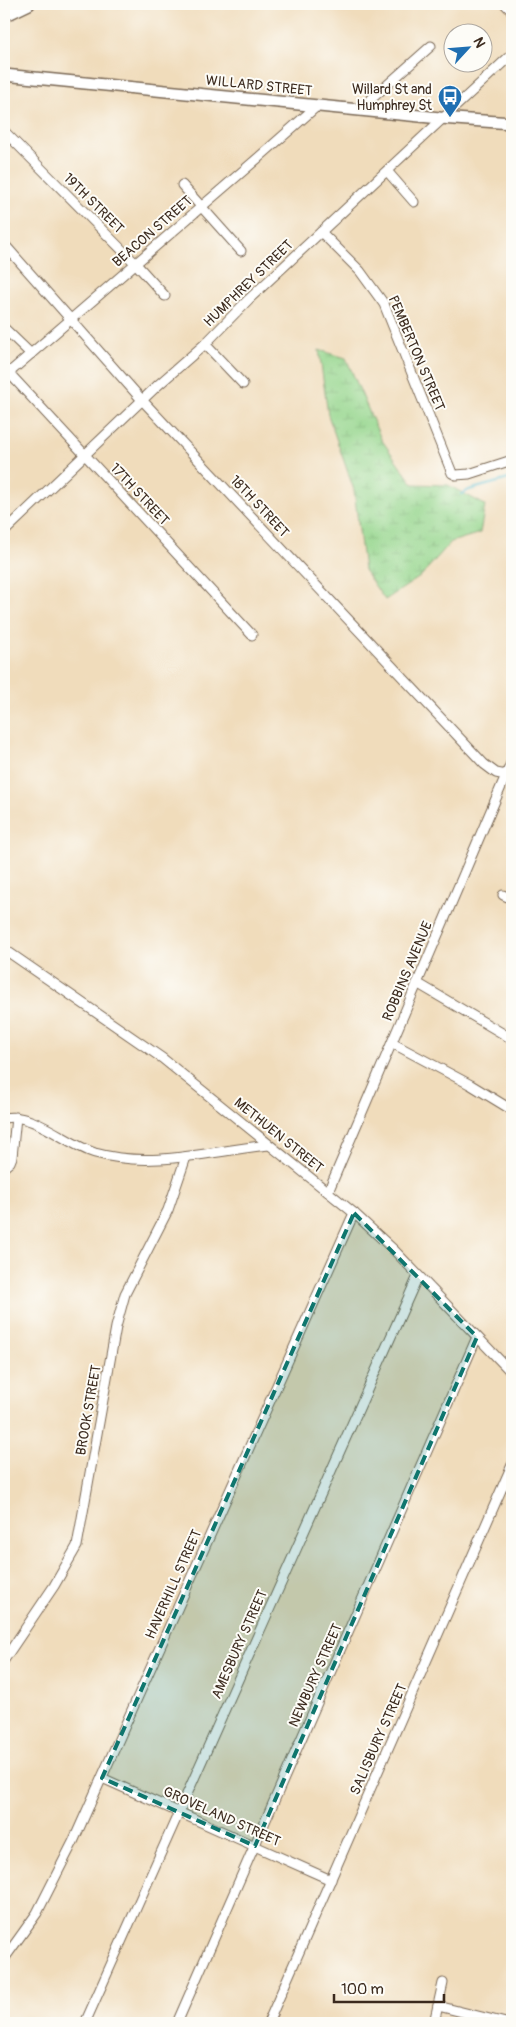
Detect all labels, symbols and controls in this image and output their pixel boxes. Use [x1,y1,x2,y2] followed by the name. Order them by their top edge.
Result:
[444,22,494,72] north arrow
[470,35,489,51] text: N
[205,71,313,100] street label: WILLARD STREET
[352,81,432,114] place label: Willard St and Humphrey St
[437,84,463,118] bus stop icon: Willard St and Humphrey St
[60,170,128,237] street label: 19TH STREET
[109,192,196,271] street label: BEACON STREET
[200,236,297,330] street label: HUMPHREY STREET
[385,293,449,414] street label: PEMBERTON STREET
[107,460,173,529] street label: 17TH STREET
[227,472,293,541] street label: 18TH STREET
[379,919,436,1024] street label: ROBBINS AVENUE
[231,1094,327,1177] street label: METHUEN STREET
[72,1363,105,1457] street label: BROOK STREET
[142,1527,205,1642] street label: HAVERHILL STREET
[208,1587,271,1701] street label: AMESBURY STREET
[285,1621,346,1730] street label: NEWBURY STREET
[346,1681,411,1798] street label: SALISBURY STREET
[161,1783,283,1850] street label: GROVELAND STREET
[334,1972,444,2004] scale bar
[341,1980,384,1999] text: 100 m

